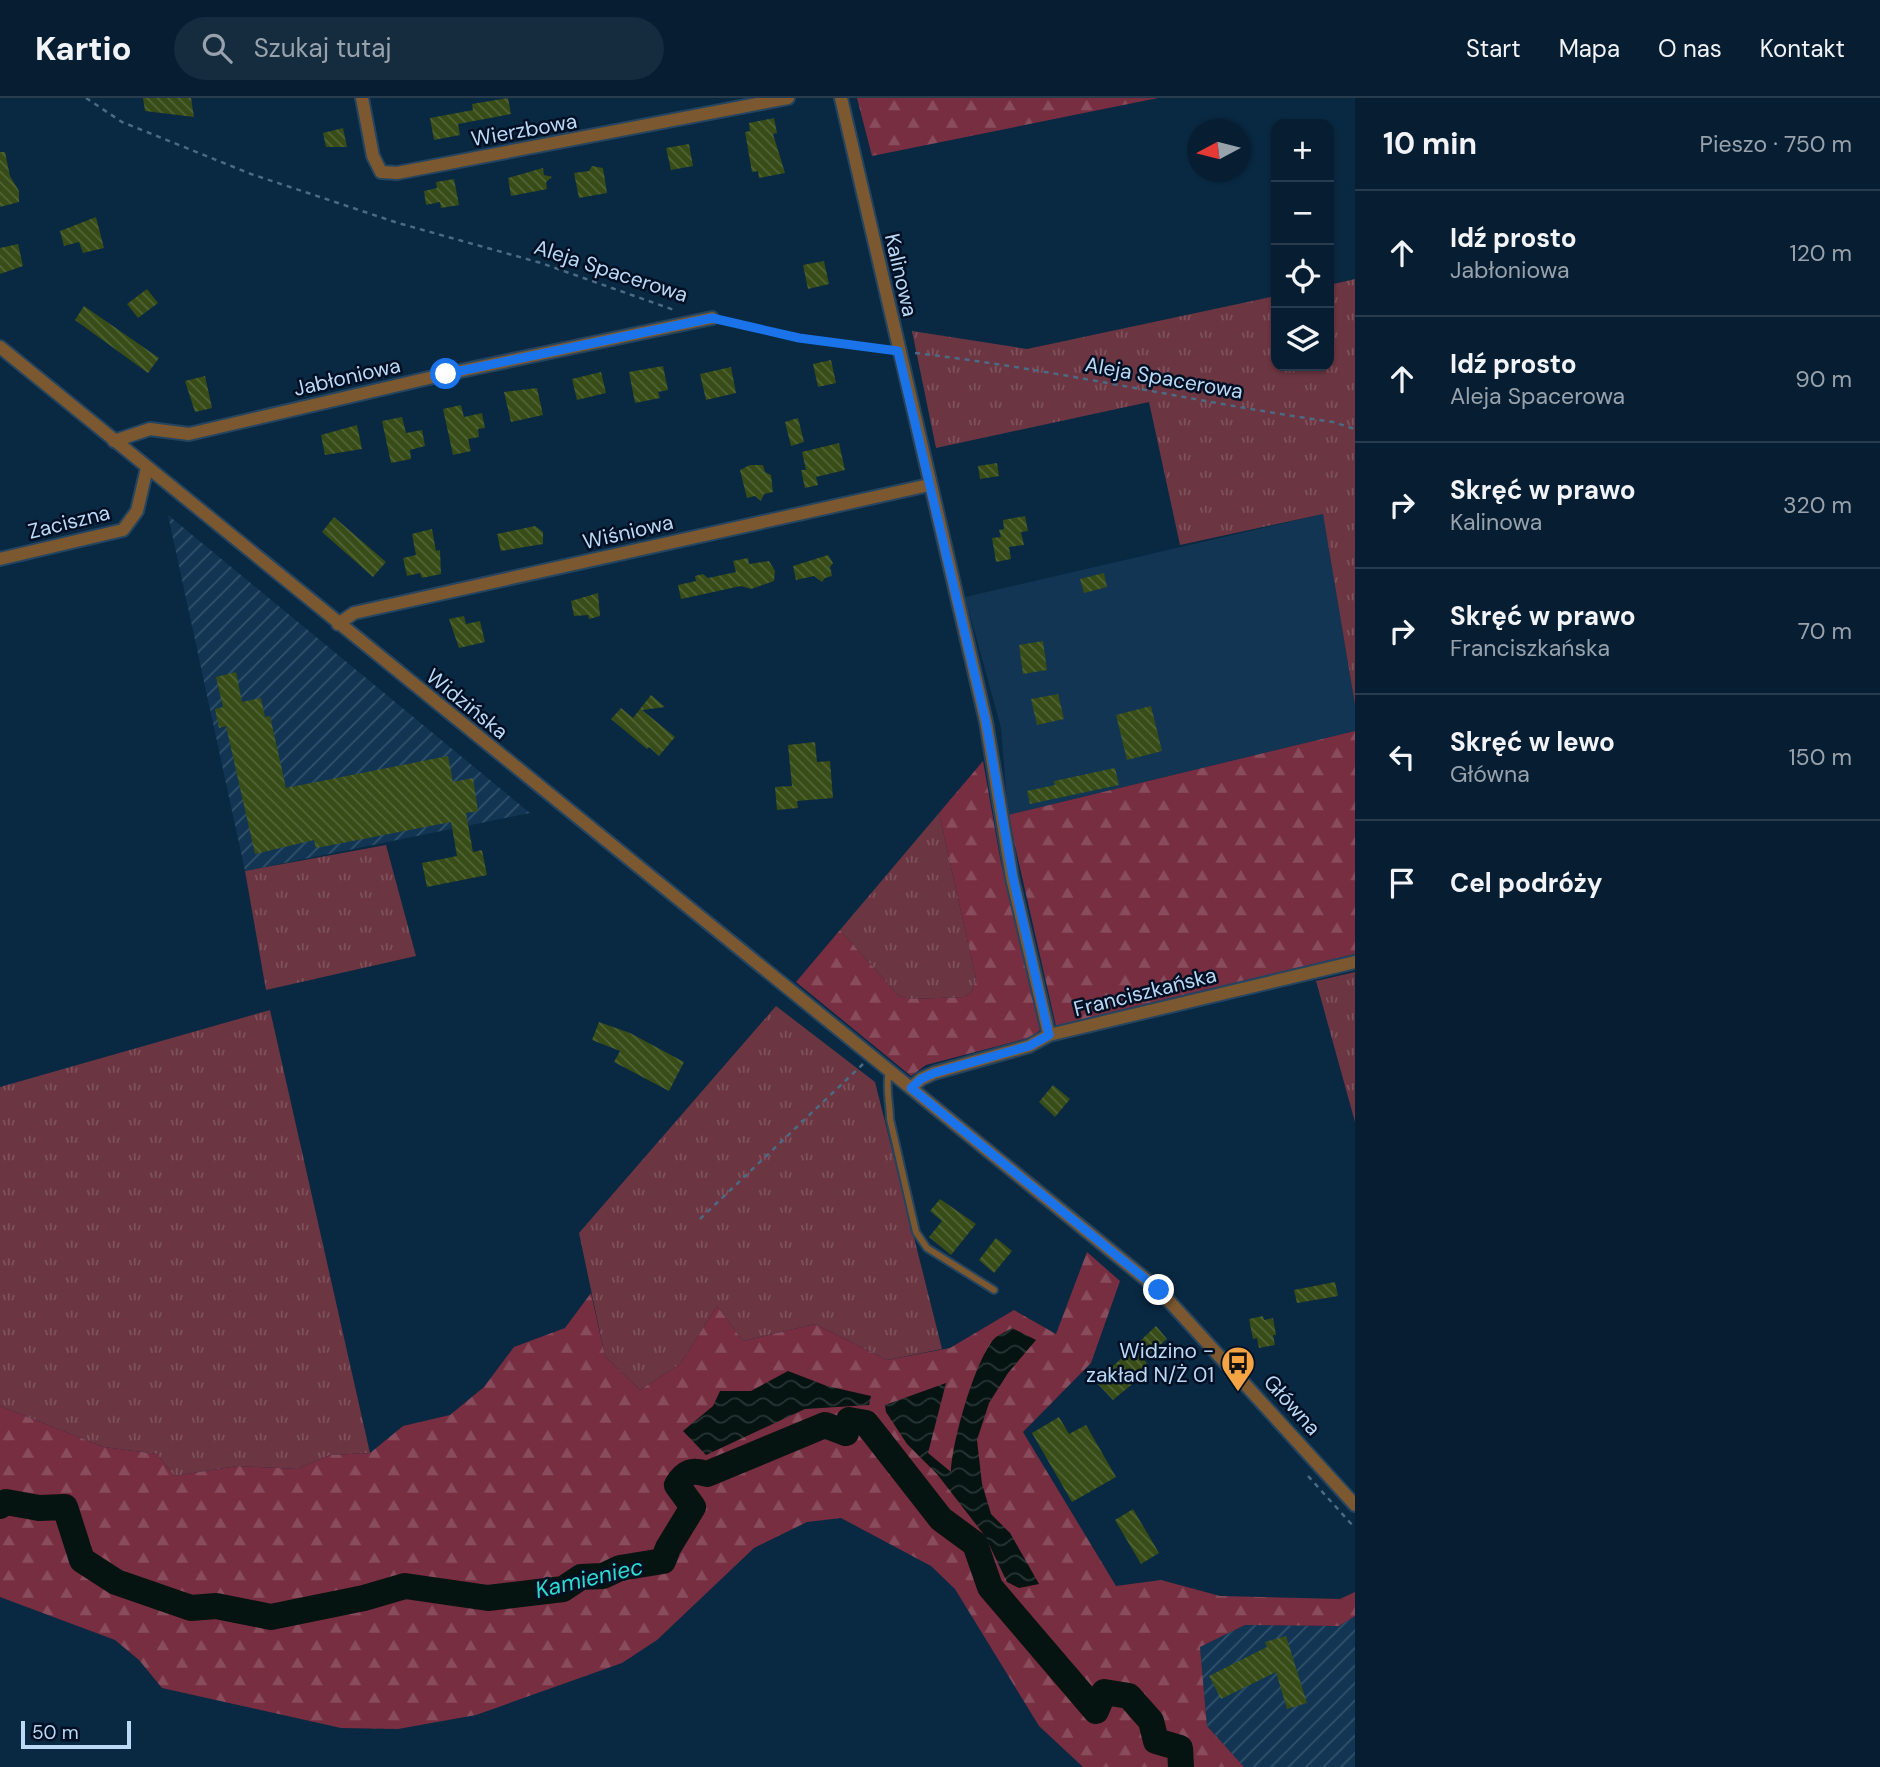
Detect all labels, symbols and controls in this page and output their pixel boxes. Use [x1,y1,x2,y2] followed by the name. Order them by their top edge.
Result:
[174,17,664,80] search box
[35,27,132,70] text: Kartio
[198,29,236,67] icon: search
[254,31,392,65] text: Szukaj tutaj
[1466,33,1521,64] text: Start
[1559,33,1620,64] text: Mapa
[1658,33,1722,64] text: O nas
[1760,33,1845,64] text: Kontakt
[469,107,579,153] street label: Wierzbowa
[1187,119,1250,182] north arrow
[1271,119,1334,371] map controls
[1271,119,1334,182] button: +
[1383,124,1477,163] text: 10 min
[1700,129,1852,159] text: Pieszo · 750 m
[1271,182,1334,245] button: −
[1450,221,1577,255] text: Idź prosto
[878,231,924,319] street label: Kalinowa
[531,233,691,309] street label: Aleja Spacerowa
[1383,234,1421,272] icon: ahead
[1789,238,1852,268] text: 120 m
[1271,245,1334,308] button: locate
[1450,255,1569,285] text: Jabłoniowa
[1271,308,1334,371] button: layers
[1450,347,1577,381] text: Idź prosto
[1083,350,1245,406] street label: Aleja Spacerowa
[291,351,403,403] street label: Jabłoniowa
[430,358,461,389] route start
[1383,360,1421,398] icon: ahead
[1795,364,1852,394] text: 90 m
[1450,381,1625,411] text: Aleja Spacerowa
[1450,473,1636,507] text: Skręć w prawo
[1383,486,1421,524] icon: right
[1783,490,1852,520] text: 320 m
[25,498,113,546] street label: Zaciszna
[1450,507,1542,537] text: Kalinowa
[580,508,676,556] street label: Wiśniowa
[1450,599,1636,633] text: Skręć w prawo
[1383,612,1421,650] icon: right
[1798,616,1852,646] text: 70 m
[1450,633,1610,663] text: Franciszkańska
[420,662,514,746] street label: Widzińska
[1450,725,1615,759] text: Skręć w lewo
[1383,738,1421,776] icon: left
[1788,742,1852,772] text: 150 m
[1450,759,1530,789] text: Główna
[1383,864,1421,902] icon: arrive
[1450,866,1603,900] text: Cel podróży
[1071,961,1219,1023] street label: Franciszkańska
[1143,1274,1174,1305] route end
[1086,1337,1214,1389] place label: Widzino - zakład N/Ż 01
[1219,1344,1257,1393] bus stop icon: Widzino - zakład N/Ż 01
[1257,1369,1327,1441] street label: Główna
[532,1551,646,1605] water label: Kamieniec
[21,1718,131,1750] scale bar
[32,1720,79,1745] text: 50 m

